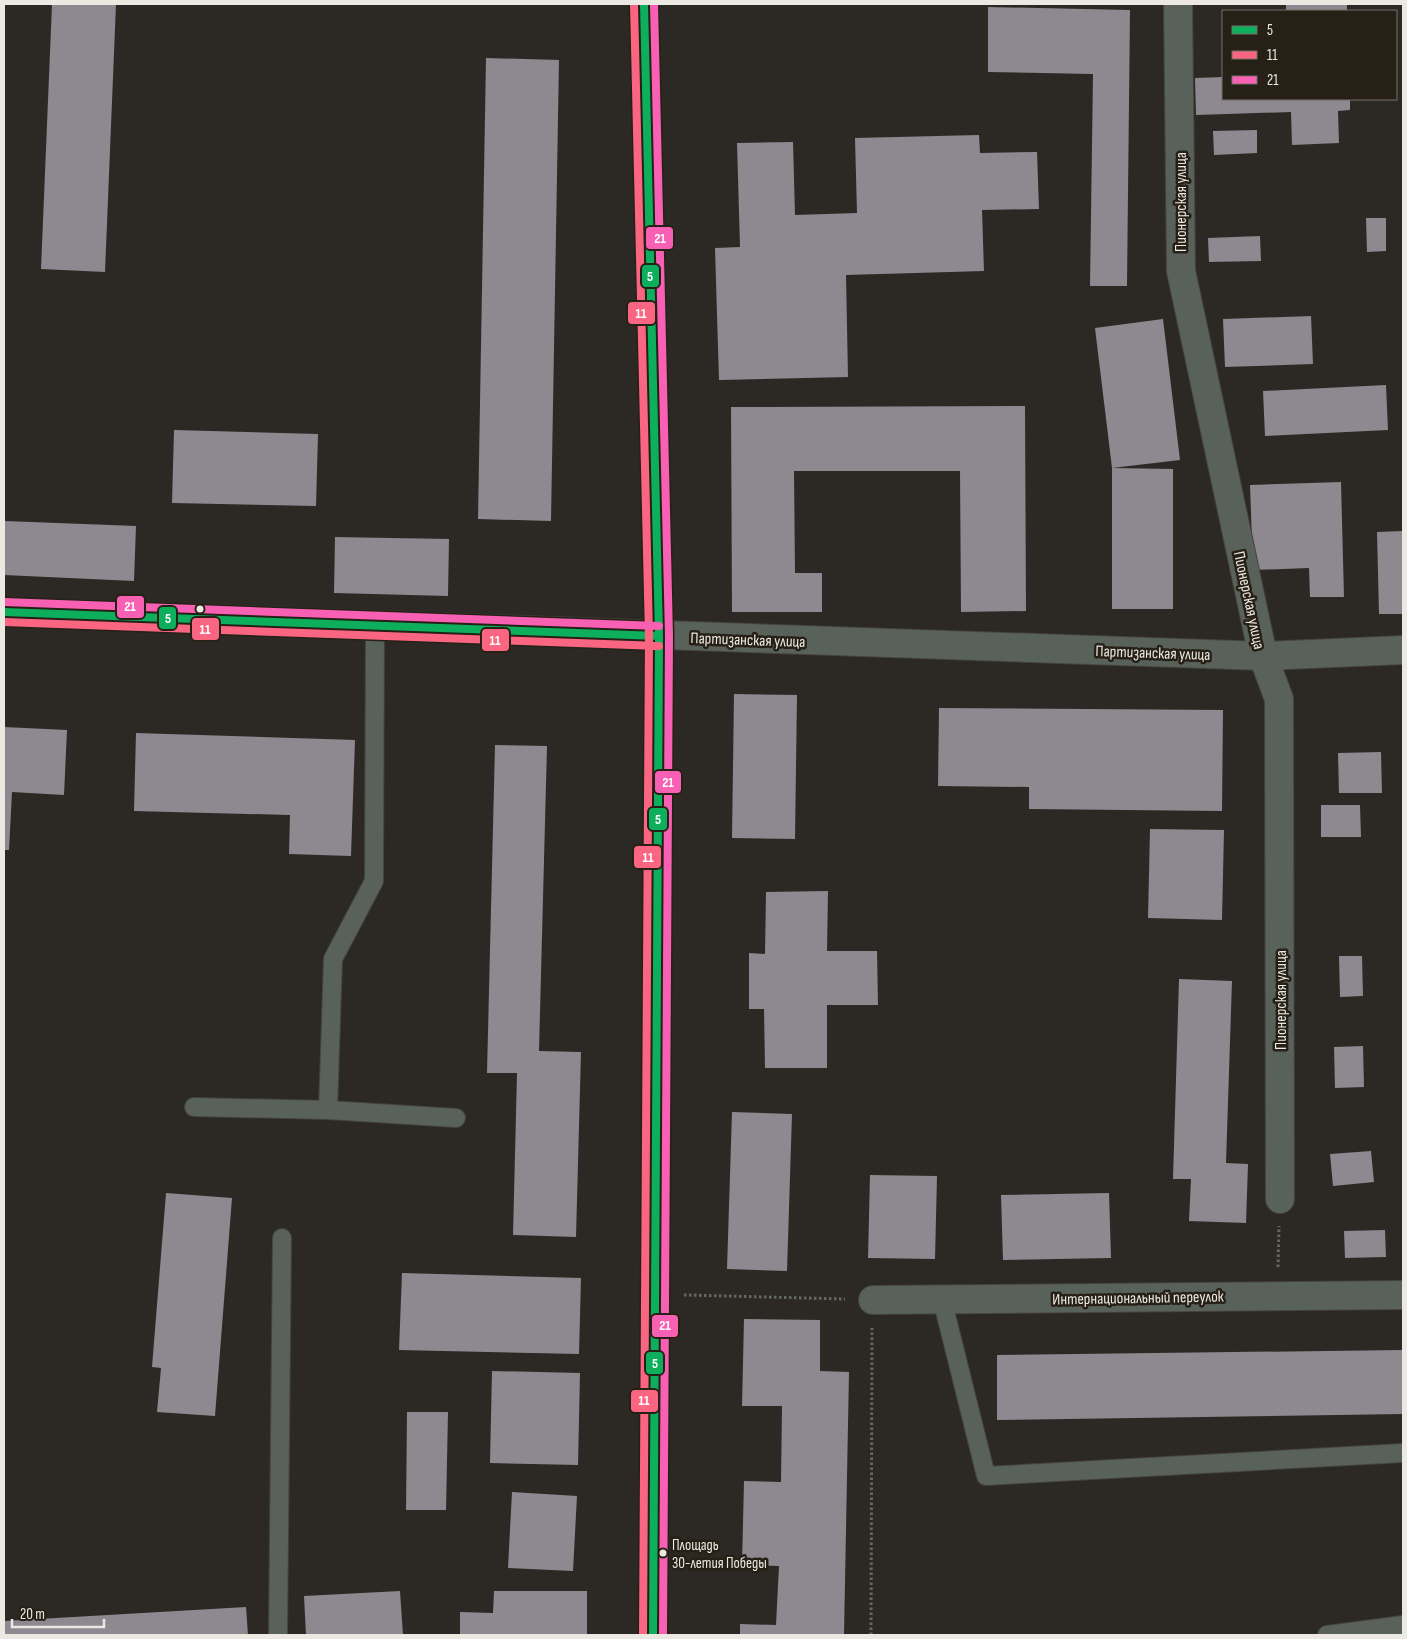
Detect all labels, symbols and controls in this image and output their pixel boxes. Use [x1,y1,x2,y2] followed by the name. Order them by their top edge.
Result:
[1222,10,1397,100] legend
[1267,21,1273,40] text: 5
[1267,46,1278,65] text: 11
[1267,71,1279,90] text: 21
[1172,152,1191,252] street label: Пионерская улица
[645,226,674,250] line badge: 21
[654,230,666,247] text: 21
[641,264,660,288] line badge: 5
[647,268,653,285] text: 5
[627,301,656,325] line badge: 11
[636,305,647,322] text: 11
[1229,550,1268,651] street label: Пионерская улица
[116,595,145,619] line badge: 21
[124,598,136,615] text: 21
[195,604,205,614] unlabelled marker
[158,606,177,630] line badge: 5
[165,610,171,627] text: 5
[191,617,220,641] line badge: 11
[200,621,211,638] text: 11
[481,628,510,652] line badge: 11
[690,629,806,652] street label: Партизанская улица
[490,632,501,649] text: 11
[1095,642,1211,665] street label: Партизанская улица
[654,770,682,794] line badge: 21
[662,774,674,791] text: 21
[648,807,668,831] line badge: 5
[655,811,661,828] text: 5
[633,845,662,869] line badge: 11
[643,849,654,866] text: 11
[1272,950,1291,1050] street label: Пионерская улица
[1052,1287,1225,1309] street label: Интернациональный переулок
[651,1314,679,1338] line badge: 21
[659,1317,671,1334] text: 21
[645,1351,664,1375] line badge: 5
[652,1355,658,1372] text: 5
[630,1389,659,1413] line badge: 11
[639,1392,650,1409] text: 11
[672,1536,767,1573] place label: Площадь 30-летия Победы
[658,1548,668,1558] marker: Площадь 30-летия Победы
[12,1596,105,1628] scale bar
[20,1605,45,1624] text: 20 m

